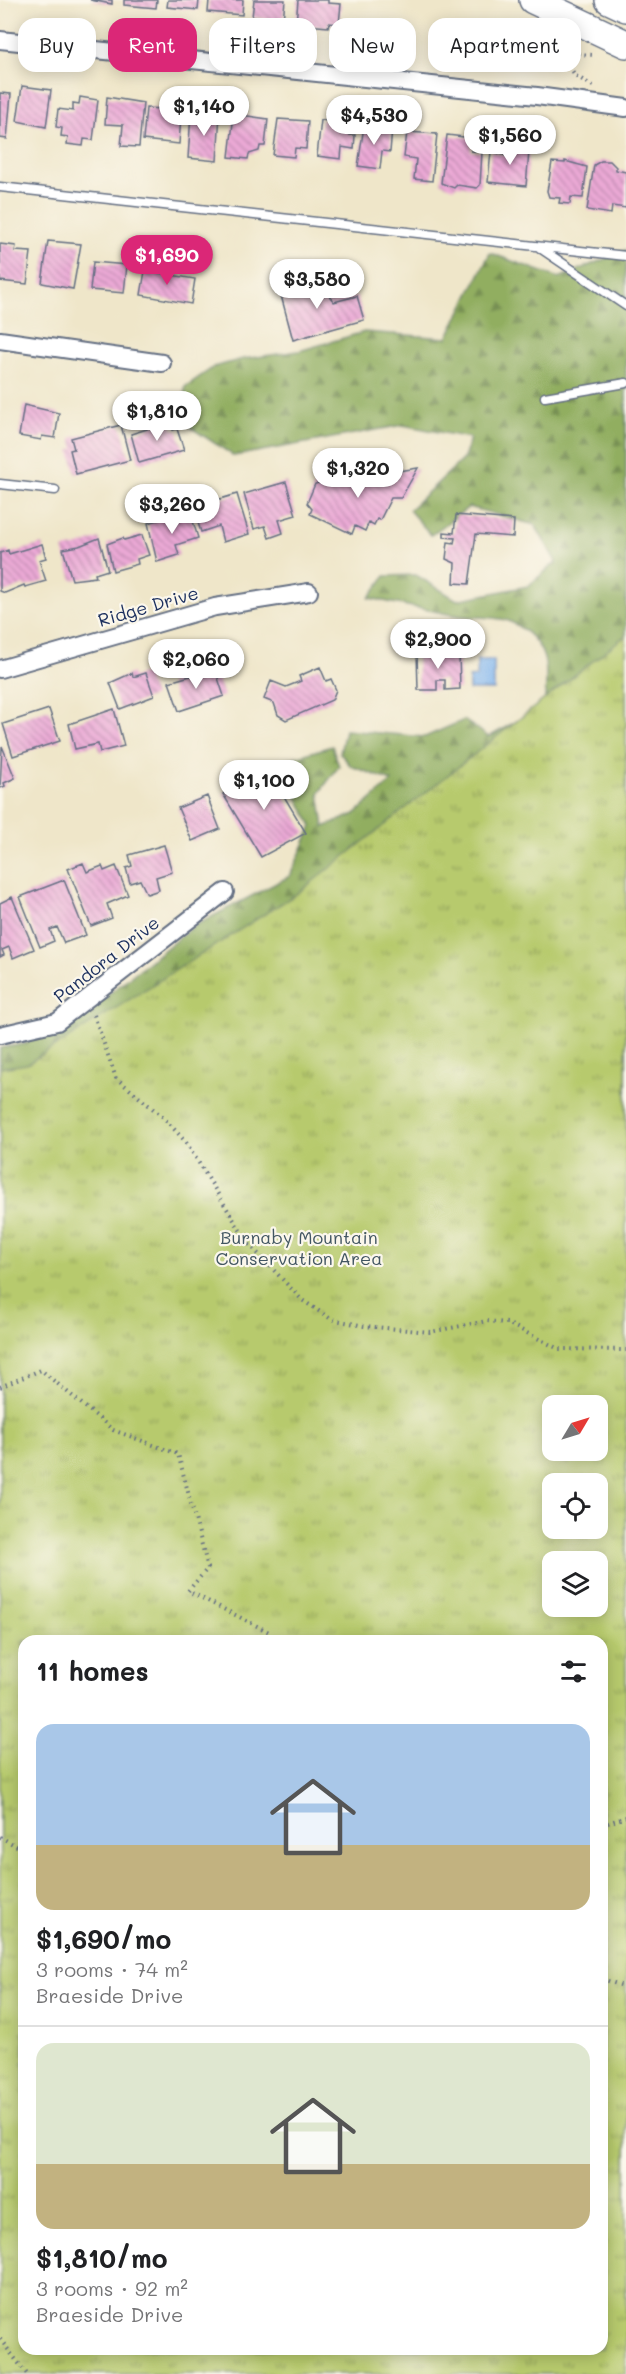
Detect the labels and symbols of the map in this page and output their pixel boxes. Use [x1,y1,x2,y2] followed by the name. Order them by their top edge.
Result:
[155,86,253,137] pin: $1,140
[325,95,423,146] pin: $4,530
[461,115,559,166] pin: $1,560
[118,235,216,286] pin: $1,690
[268,259,366,310] pin: $3,580
[108,391,206,442] pin: $1,810
[309,448,407,499] pin: $1,320
[123,484,221,535] pin: $3,260
[95,580,201,632] street label: Ridge Drive
[389,619,487,670] pin: $2,900
[147,639,245,690] pin: $2,060
[215,760,313,811] pin: $1,100
[48,910,164,1008] street label: Pandora Drive
[216,1225,382,1270] park label: Burnaby Mountain Conservation Area
[542,1395,608,1461] north arrow

